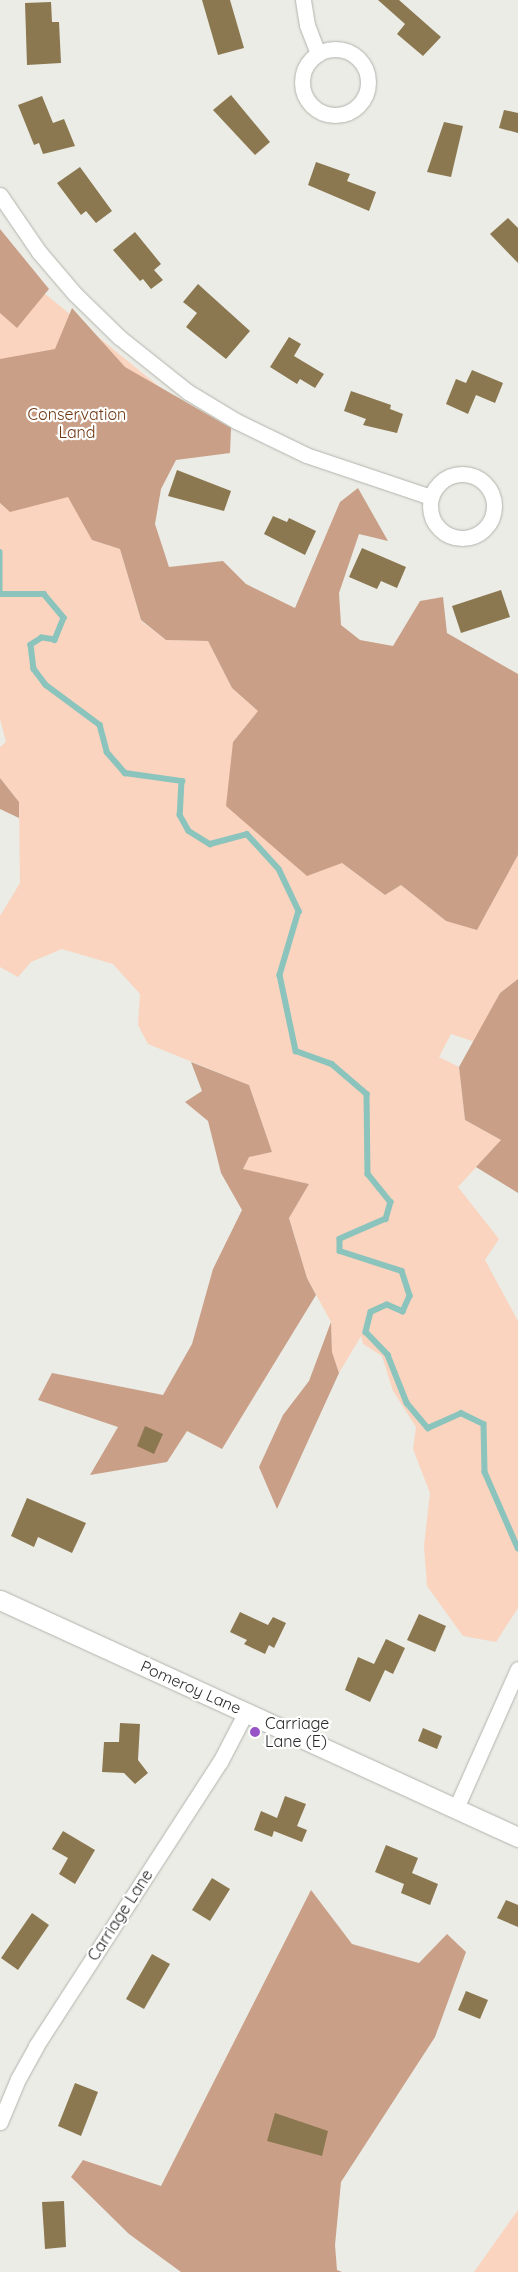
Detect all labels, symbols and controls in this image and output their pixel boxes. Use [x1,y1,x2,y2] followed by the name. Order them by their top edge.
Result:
[28,404,126,442] park label: Conservation Land
[138,1656,244,1718] street label: Pomeroy Lane
[265,1713,329,1751] place label: Carriage Lane (E)
[249,1726,261,1738] marker: Carriage Lane (E)
[83,1866,157,1964] street label: Carriage Lane

